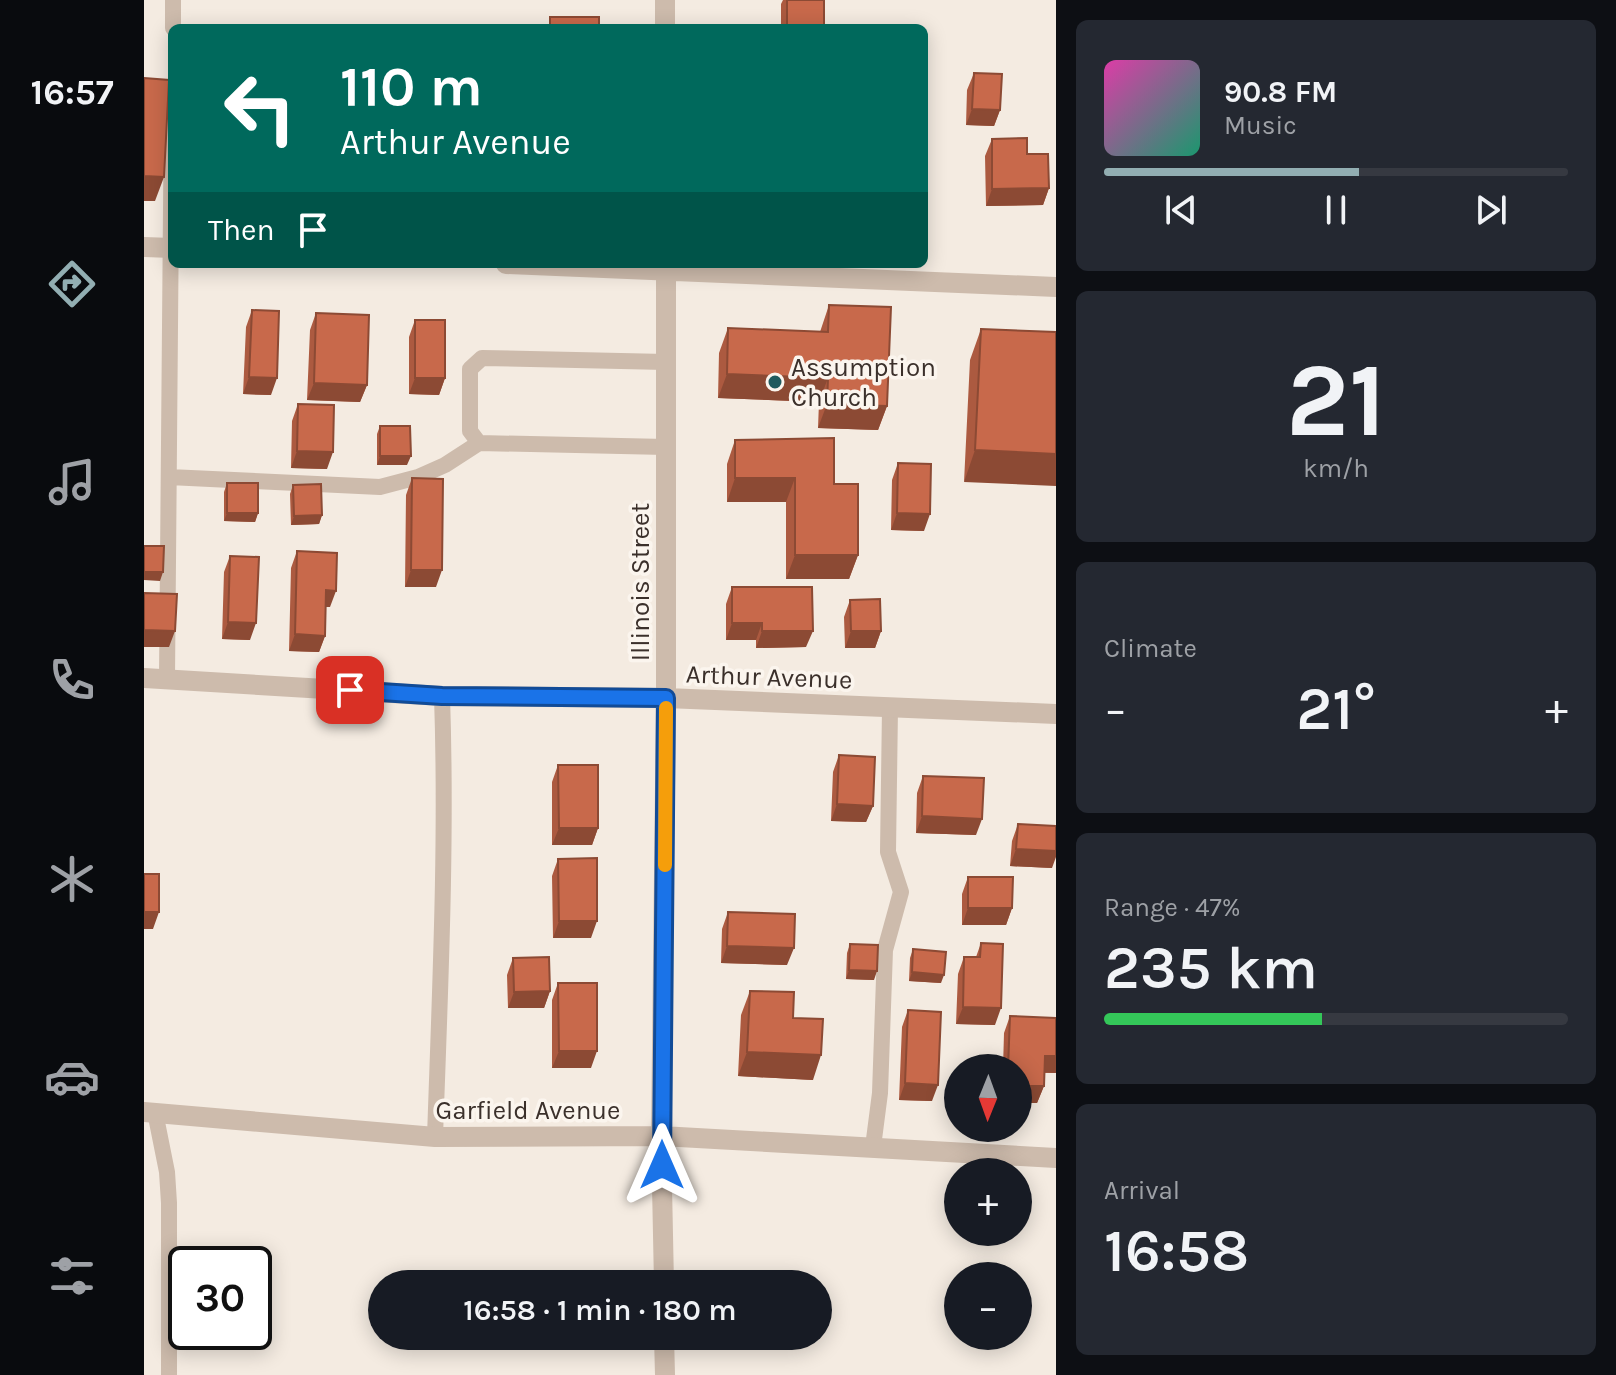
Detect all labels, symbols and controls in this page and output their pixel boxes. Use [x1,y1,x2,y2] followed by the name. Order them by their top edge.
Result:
[340,54,483,119] text: 110 m
[208,56,312,160] icon: left
[30,71,114,113] text: 16:57
[1224,74,1337,110] text: 90.8 FM
[1224,110,1297,141] text: Music
[340,121,571,163] text: Arthur Avenue
[1159,188,1203,232] icon: previous
[1314,188,1358,232] icon: pause
[1469,188,1513,232] icon: next
[291,208,335,252] icon: arrive
[208,212,275,248] text: Then
[44,256,100,312] icon: directions
[1286,340,1386,461] text: 21
[791,352,936,413] place label: Assumption Church
[766,373,784,391] marker: Assumption Church
[1303,453,1369,484] text: km/h
[44,454,100,510] icon: music
[625,503,656,661] street label: Illinois Street
[1104,633,1197,664] text: Climate
[44,652,100,708] icon: phone
[316,656,384,724] pin
[685,659,853,695] street label: Arthur Avenue
[328,668,372,712] icon: arrive
[1296,674,1376,744] text: 21°
[1104,684,1127,735] text: −
[1545,684,1568,735] text: +
[44,851,100,907] icon: climate
[1104,892,1241,923] text: Range · 47%
[1104,933,1318,1003] text: 235 km
[44,1049,100,1105] icon: car
[944,1054,1032,1142] north arrow
[944,1054,1032,1350] map controls
[436,1095,620,1126] street label: Garfield Avenue
[620,1123,704,1207] position arrow
[944,1158,1032,1246] button: +
[1104,1175,1180,1206] text: Arrival
[1104,1216,1249,1286] text: 16:58
[168,1246,272,1350] speed limit sign: 30
[44,1248,100,1304] icon: filters
[944,1262,1032,1350] button: −
[463,1292,737,1328] text: 16:58 · 1 min · 180 m

